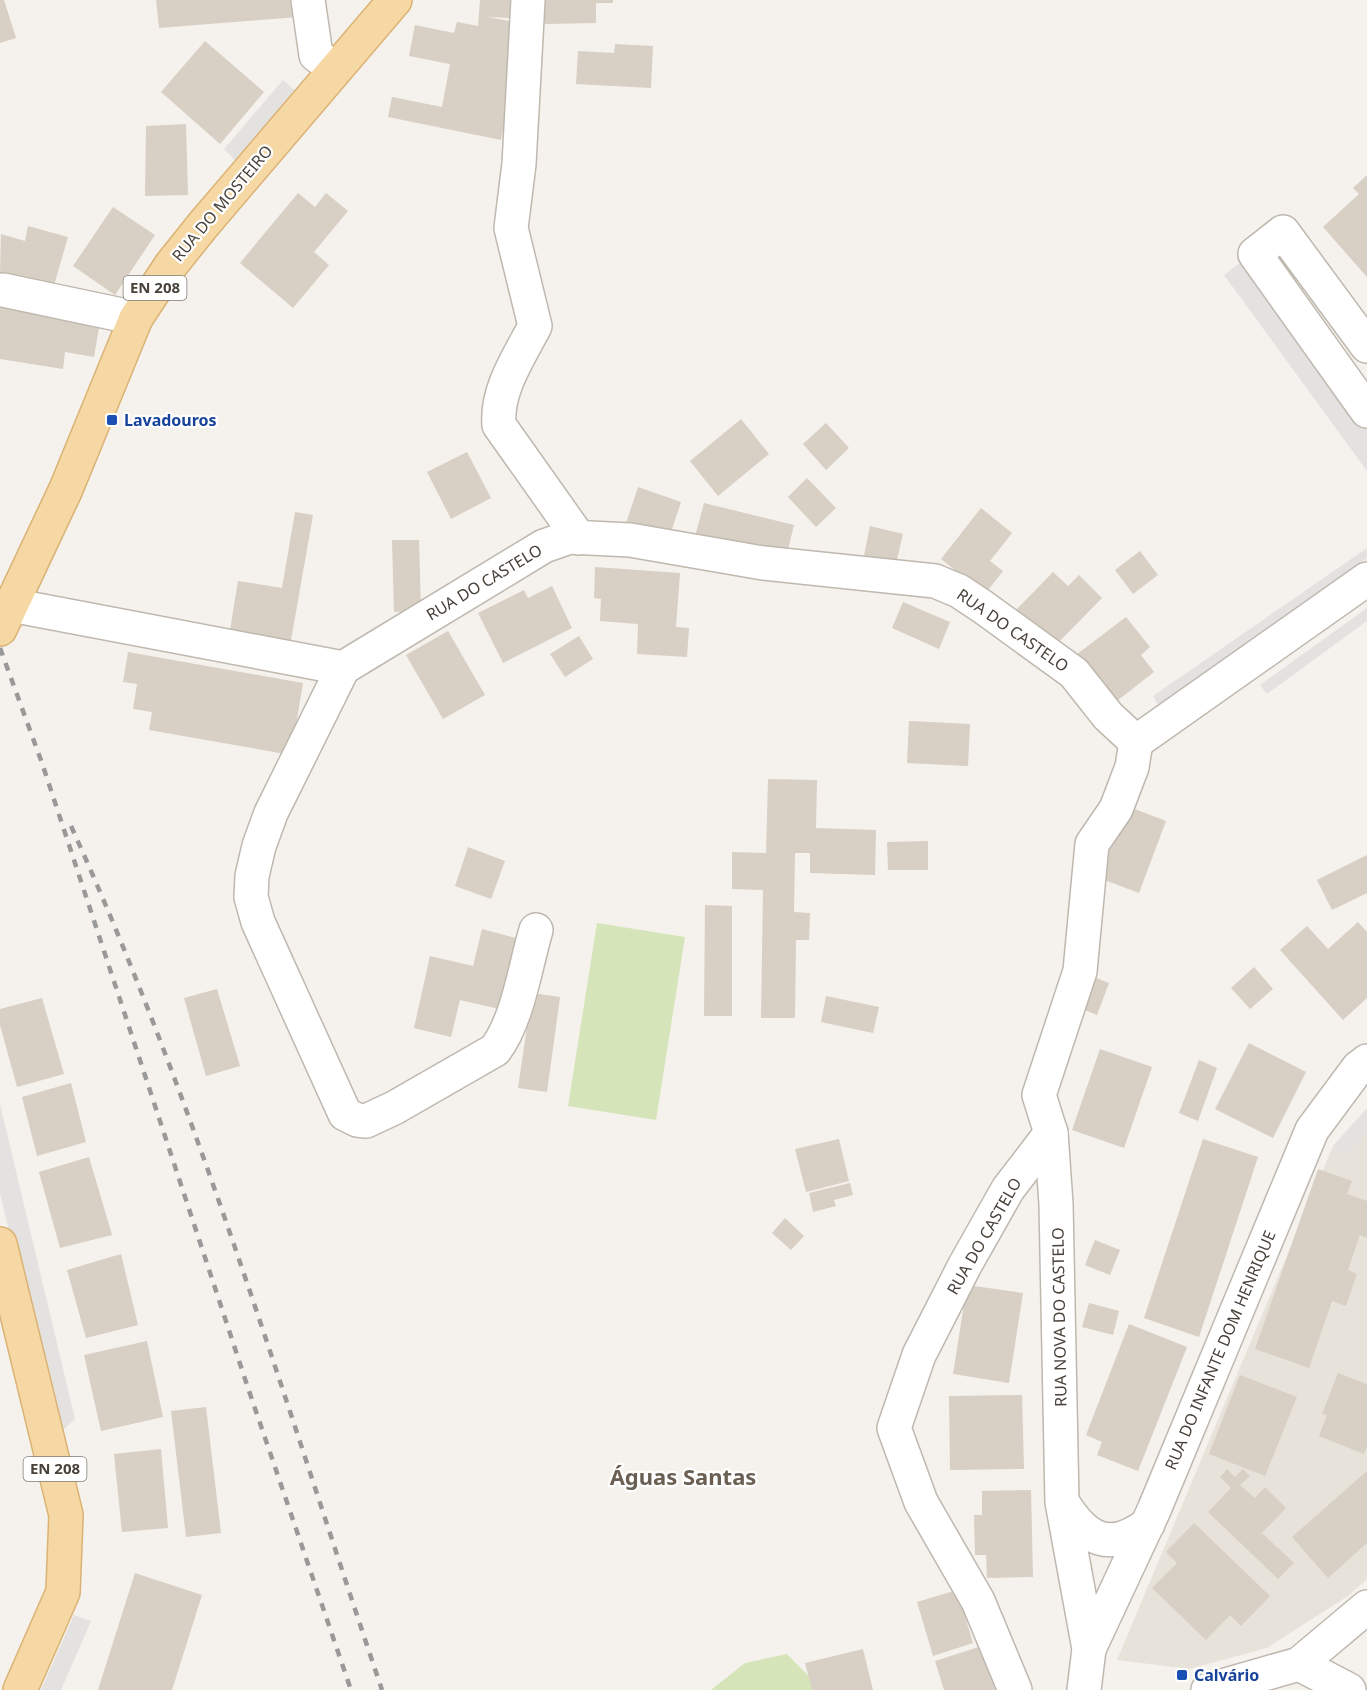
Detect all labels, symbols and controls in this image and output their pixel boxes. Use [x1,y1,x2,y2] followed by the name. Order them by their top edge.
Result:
[167,140,277,266] street label: RUA DO MOSTEIRO
[124,276,186,300] road number: EN 208
[124,409,217,431] place label: Lavadouros
[105,413,119,427] marker: Lavadouros
[422,539,546,625] street label: RUA DO CASTELO
[953,583,1073,677] street label: RUA DO CASTELO
[942,1173,1026,1299] street label: RUA DO CASTELO
[1046,1227,1072,1407] street label: RUA NOVA DO CASTELO
[1159,1227,1281,1473] street label: RUA DO INFANTE DOM HENRIQUE
[23,1457,86,1481] road number: EN 208
[610,1461,756,1491] district label: Águas Santas
[1194,1664,1259,1686] place label: Calvário
[1175,1668,1189,1682] marker: Calvário

